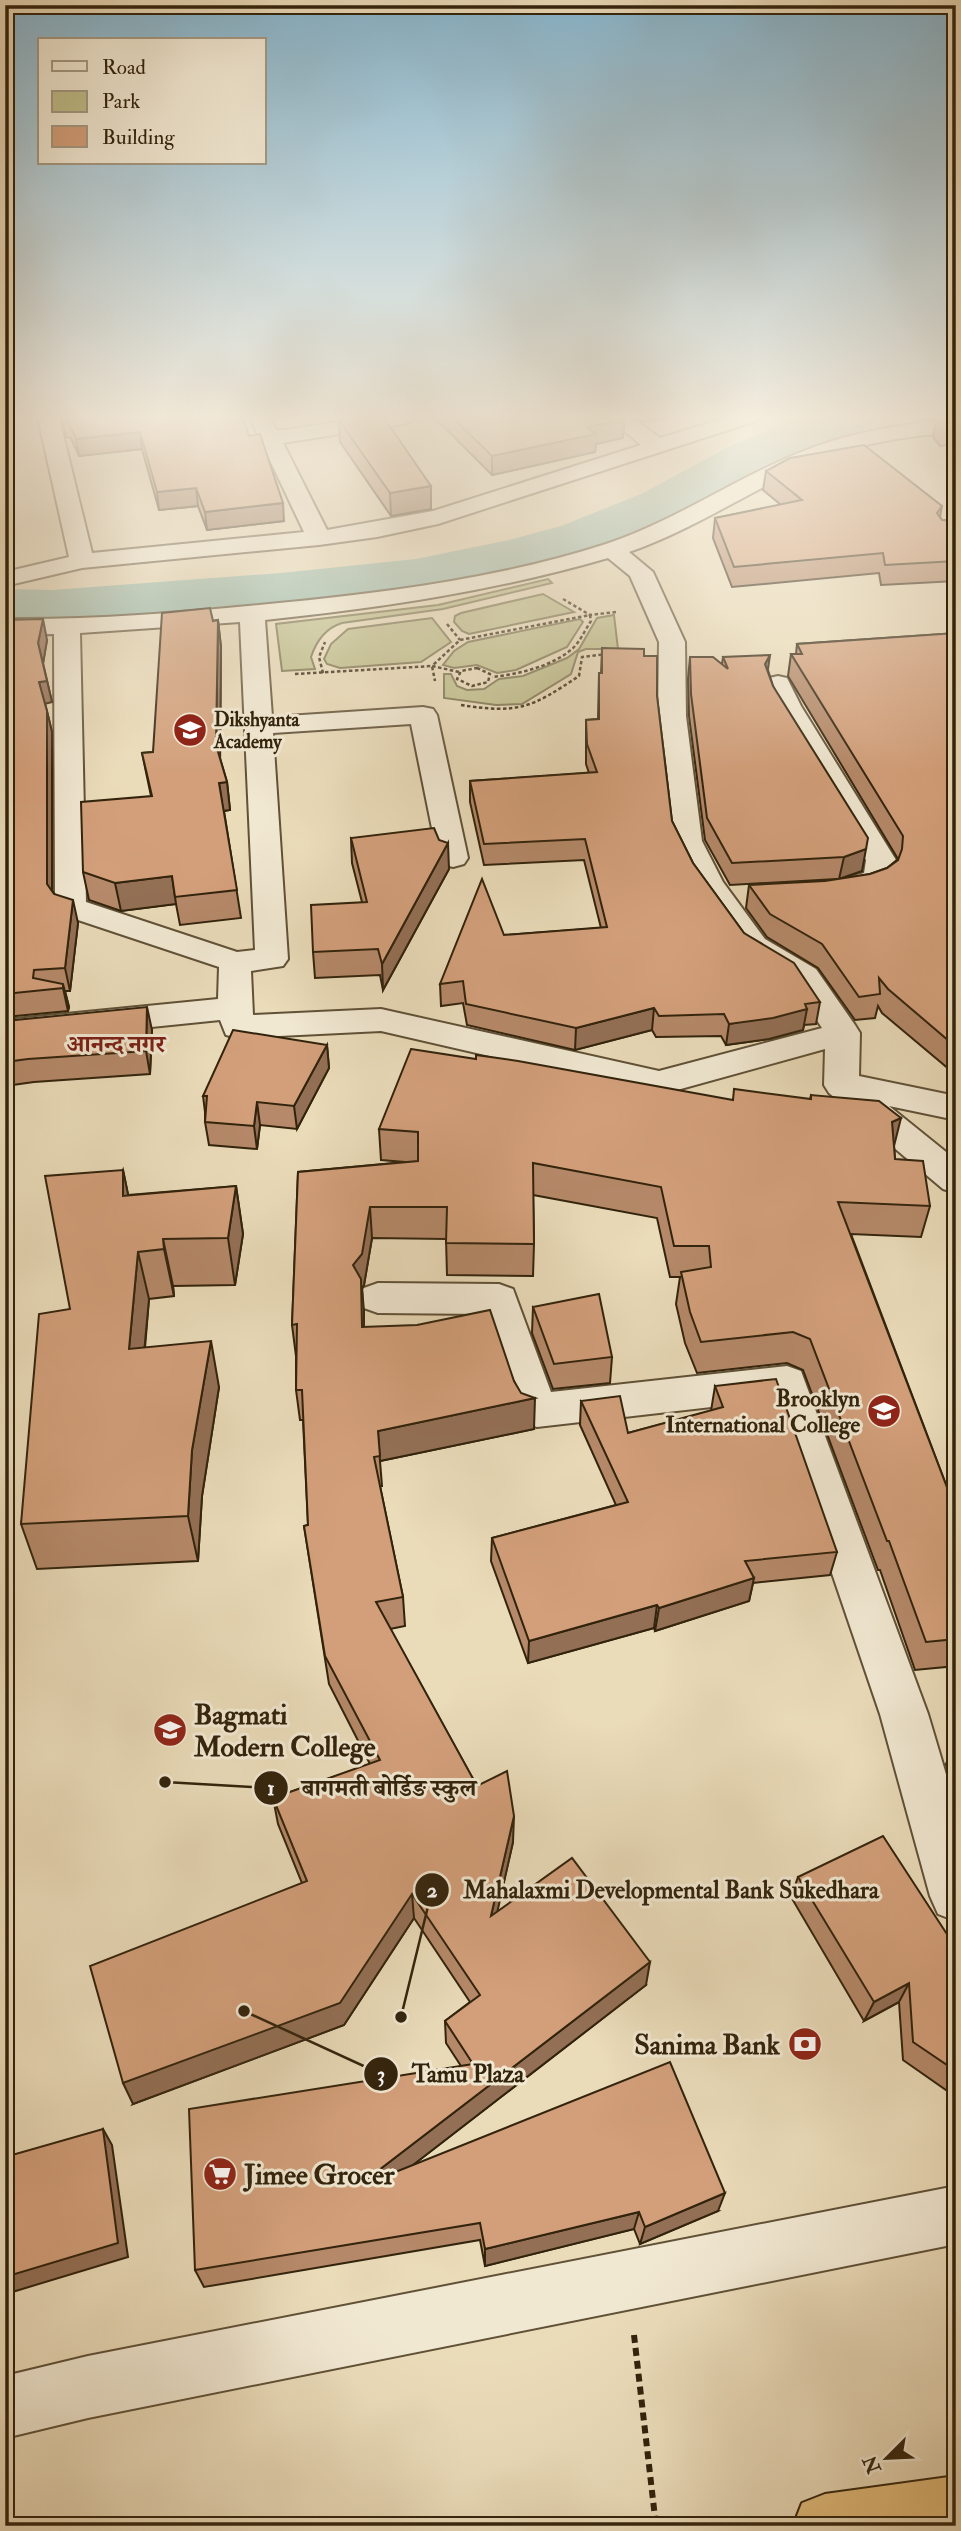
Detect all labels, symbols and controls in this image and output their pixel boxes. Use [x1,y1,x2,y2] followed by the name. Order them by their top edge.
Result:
[38,38,266,164] legend
[102,54,147,81] text: Road
[102,88,140,115] text: Park
[102,124,175,151] text: Building
[213,708,301,755] place label: Dikshyanta Academy
[171,711,209,749] school or university icon: Dikshyanta Academy
[67,1029,167,1060] district label: आनन्द नगर
[665,1384,860,1440] place label: Brooklyn International College
[865,1392,903,1430] school or university icon: Brooklyn International College
[193,1698,376,1765] place label: Bagmati Modern College
[151,1711,189,1749] school or university icon: Bagmati Modern College
[253,1765,491,1810] callout: बागमती बोर्डिङ स्कुल
[300,1773,478,1804] text: बागमती बोर्डिङ स्कुल
[267,1775,275,1802] text: 1
[414,1867,893,1912] callout: Mahalaxmi Developmental Bank Sukedhara
[462,1875,880,1906] text: Mahalaxmi Developmental Bank Sukedhara
[427,1877,438,1904] text: 2
[786,2025,824,2063] bank icon: Sanima Bank
[634,2028,781,2063] place label: Sanima Bank
[363,2051,539,2096] callout: Tamu Plaza
[411,2059,525,2090] text: Tamu Plaza
[377,2061,385,2088] text: 3
[201,2155,239,2193] supermarket icon: Jimee Grocer
[242,2158,395,2193] place label: Jimee Grocer
[852,2422,922,2492] north arrow
[858,2451,887,2478] text: N

